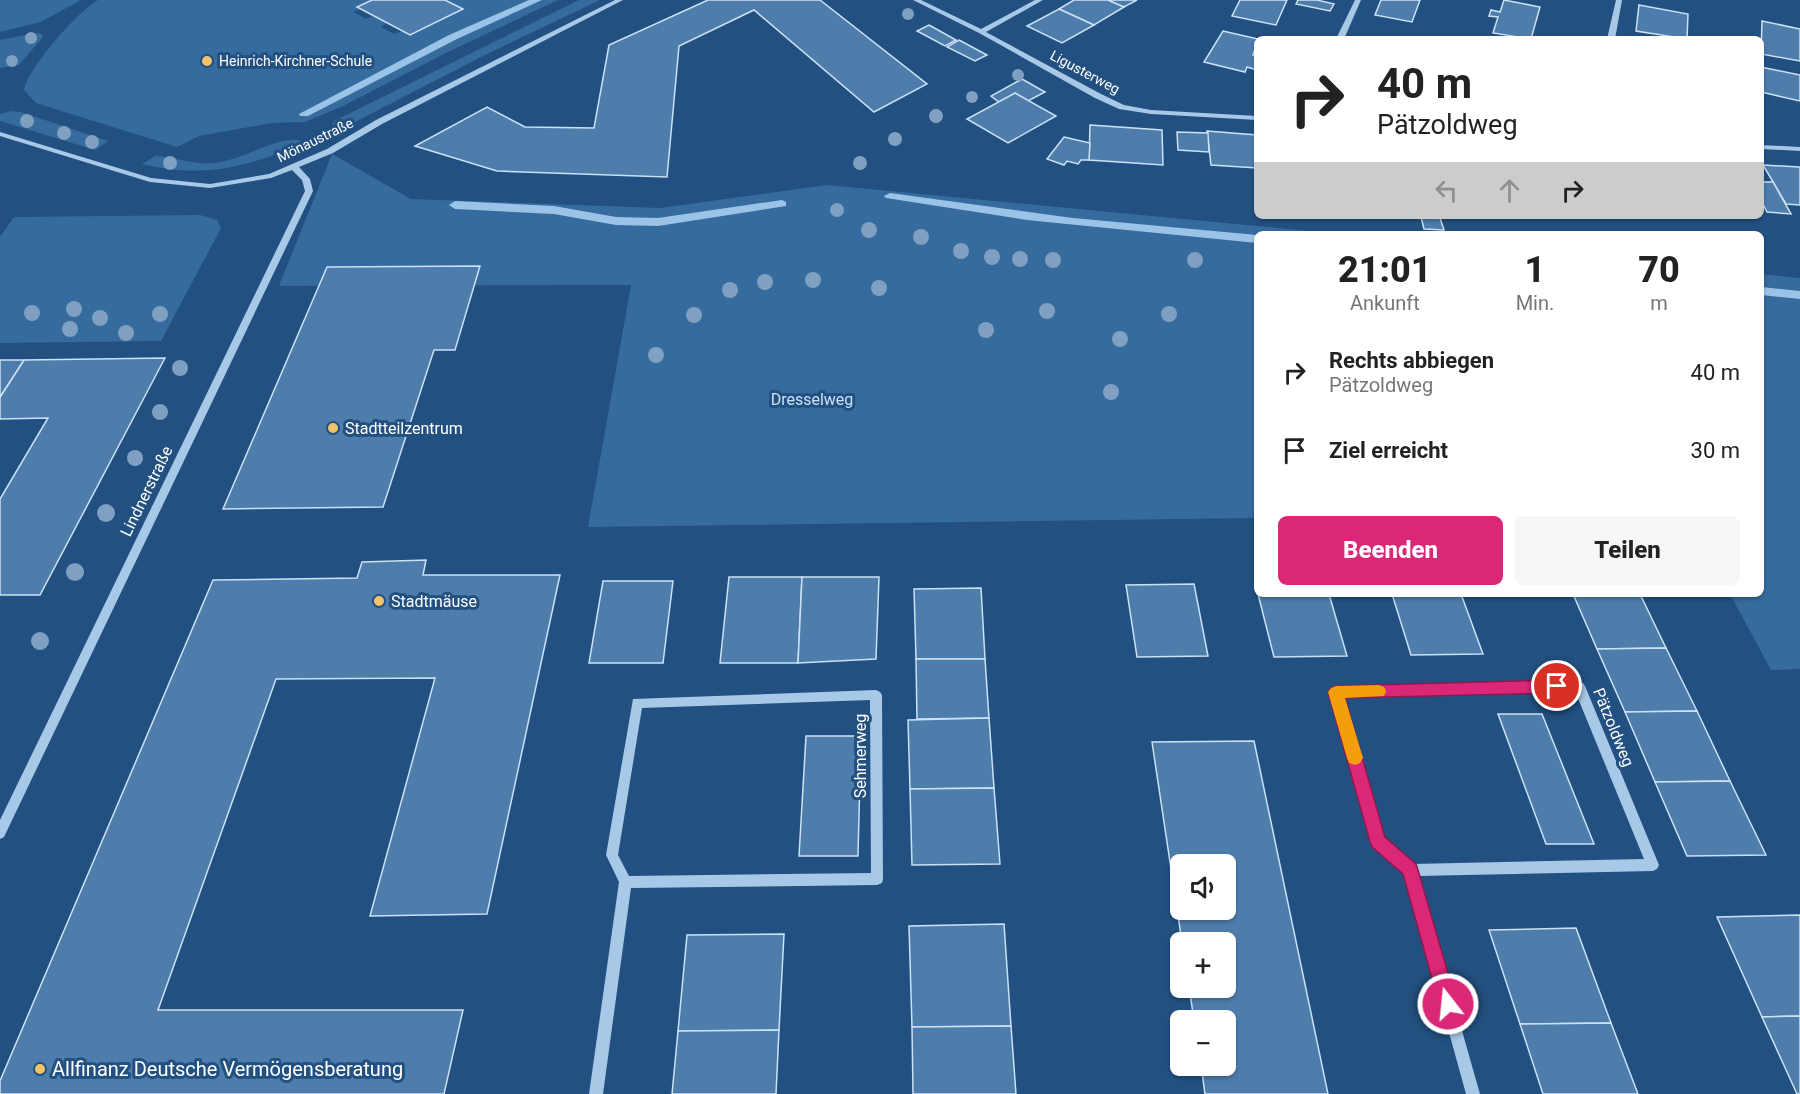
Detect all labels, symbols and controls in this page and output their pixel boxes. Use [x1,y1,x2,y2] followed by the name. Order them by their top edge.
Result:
[1048,47,1122,97] street label: Ligusterweg
[219,53,372,69] place label: Heinrich-Kirchner-Schule
[200,54,214,68] marker: Heinrich-Kirchner-Schule
[1377,59,1472,108] text: 40 m
[1278,60,1356,138] icon: right
[1377,109,1518,141] text: Pätzoldweg
[274,115,356,165] street label: Mönaustraße
[1430,174,1463,207] icon: left
[1493,174,1526,207] icon: ahead
[1556,174,1589,207] icon: right
[1338,249,1432,291] text: 21:01
[1525,249,1545,291] text: 1
[1638,249,1680,291] text: 70
[1350,291,1420,315] text: Ankunft
[1516,291,1554,315] text: Min.
[1650,291,1668,315] text: m
[1329,348,1494,373] text: Rechts abbiegen
[1278,356,1311,389] icon: right
[1691,360,1740,385] text: 40 m
[1329,373,1433,397] text: Pätzoldweg
[771,390,853,409] park label: Dresselweg
[345,419,463,438] place label: Stadtteilzentrum
[326,421,340,435] marker: Stadtteilzentrum
[1278,434,1311,467] icon: arrive
[1329,438,1448,463] text: Ziel erreicht
[1691,438,1740,463] text: 30 m
[116,443,177,540] street label: Lindnerstraße
[1278,516,1503,585] button: Beenden
[1515,516,1740,585] button: Teilen
[391,592,477,611] place label: Stadtmäuse
[372,594,386,608] marker: Stadtmäuse
[1531,660,1582,711] pin
[1540,669,1573,702] icon: arrive
[1589,685,1638,769] street label: Pätzoldweg
[851,714,870,798] street label: Sehmerweg
[1170,854,1236,1076] map controls
[1170,854,1236,920] button: sound
[1170,932,1236,998] button: +
[1416,972,1480,1036] position arrow
[1170,1010,1236,1076] button: −
[52,1057,403,1081] place label: Allfinanz Deutsche Vermögensberatung
[33,1062,47,1076] marker: Allfinanz Deutsche Vermögensberatung

